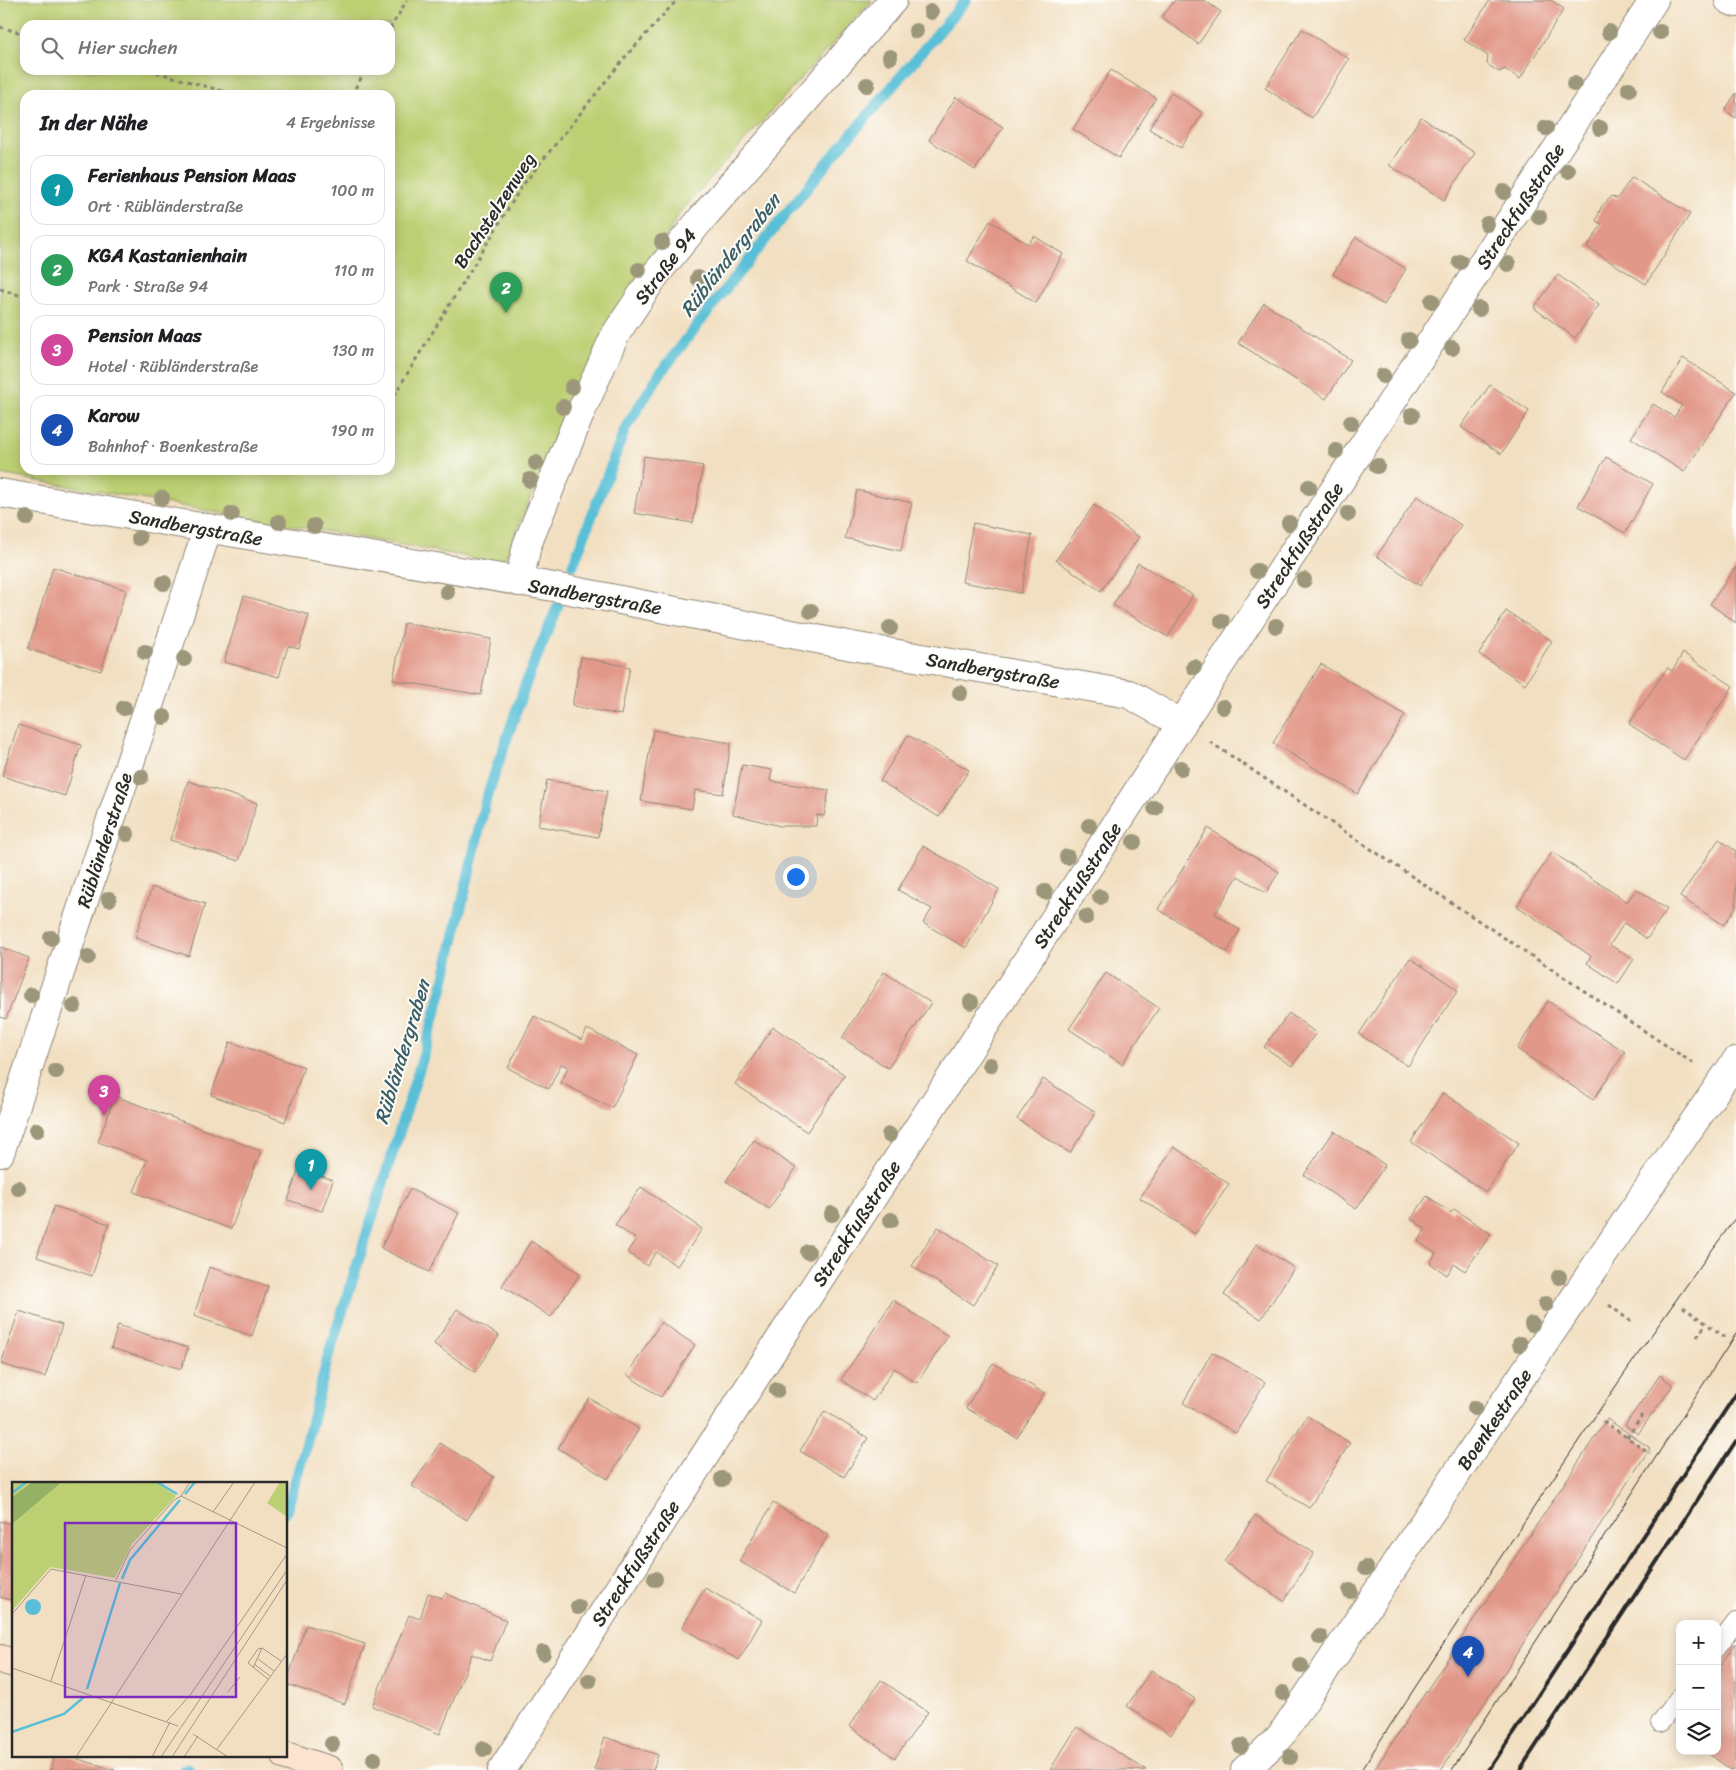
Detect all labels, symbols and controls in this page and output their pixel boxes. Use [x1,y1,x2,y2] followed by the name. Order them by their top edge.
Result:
[20,20,395,75] search box
[78,31,178,64] text: Hier suchen
[38,34,66,62] icon: search
[40,104,148,142] text: In der Nähe
[286,108,375,137] text: 4 Ergebnisse
[1467,136,1574,276] street label: Streckfußstraße
[444,145,545,275] street label: Bachstelzenweg
[88,159,296,192] text: Ferienhaus Pension Maas
[54,176,60,205] text: 1
[330,176,374,205] text: 100 m
[671,184,791,325] water label: Rübländergraben
[88,192,243,221] text: Ort · Rübländerstraße
[625,221,705,312] street label: Straße 94
[88,239,247,272] text: KGA Kastanienhain
[52,256,62,285] text: 2
[334,256,374,285] text: 110 m
[88,272,208,301] text: Park · Straße 94
[490,272,522,313] pin: 2
[88,319,202,352] text: Pension Maas
[53,336,61,365] text: 3
[332,336,374,365] text: 130 m
[88,352,258,381] text: Hotel · Rübländerstraße
[88,399,140,432] text: Karow
[52,416,62,445] text: 4
[331,416,374,445] text: 190 m
[88,432,258,461] text: Bahnhof · Boenkestraße
[1246,475,1353,615] street label: Streckfußstraße
[126,499,266,556] street label: Sandbergstraße
[525,568,665,625] street label: Sandbergstraße
[923,642,1063,699] street label: Sandbergstraße
[67,768,142,912] street label: Rübländerstraße
[1024,815,1131,955] street label: Streckfußstraße
[783,864,809,890] your location
[364,974,442,1128] water label: Rübländergraben
[88,1075,120,1116] pin: 3
[295,1149,327,1190] pin: 1
[803,1153,910,1293] street label: Streckfußstraße
[1448,1361,1541,1477] street label: Boenkestraße
[12,1482,288,1758] inset map
[582,1493,689,1633] street label: Streckfußstraße
[1676,1620,1721,1755] map controls
[1676,1620,1721,1665] button: +
[1452,1636,1484,1677] pin: 4
[1676,1665,1721,1710] button: −
[1676,1710,1721,1755] button: layers

